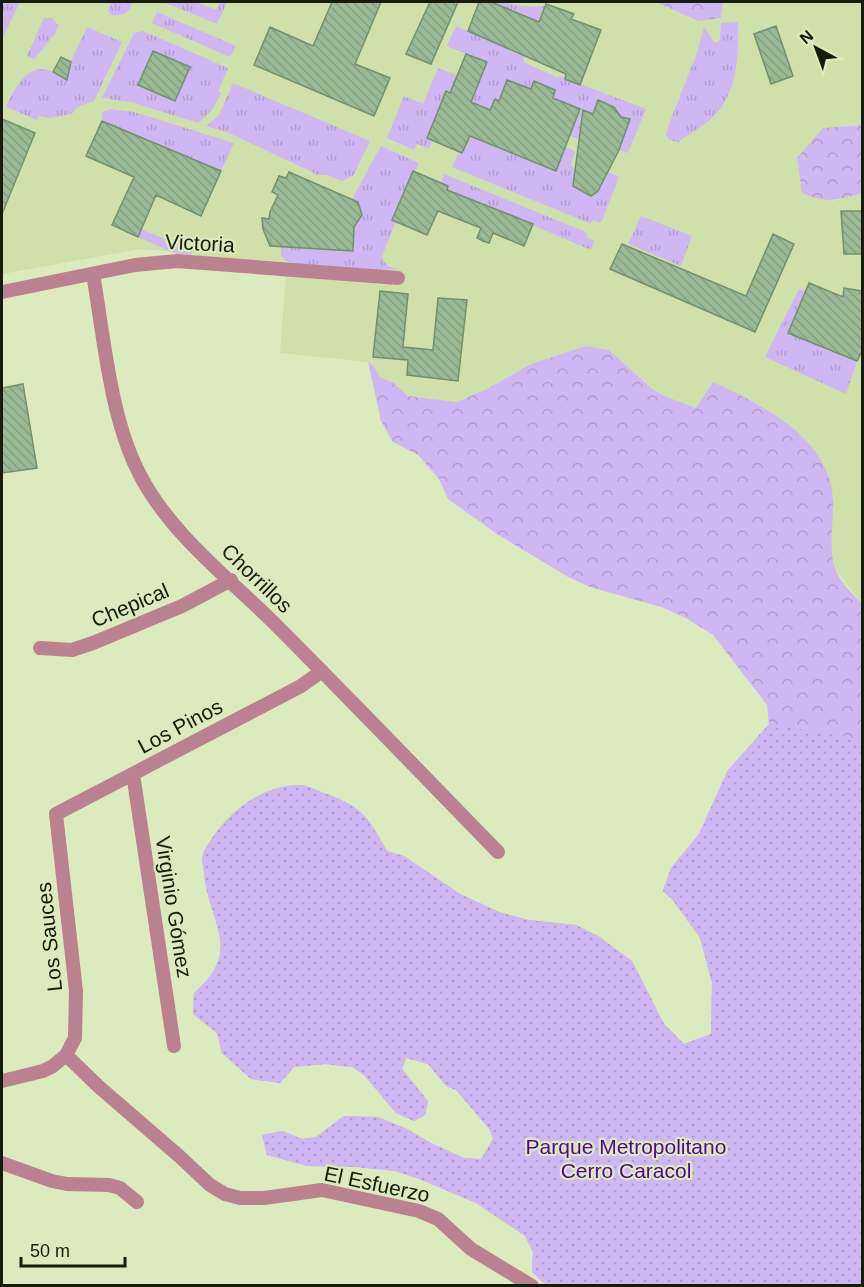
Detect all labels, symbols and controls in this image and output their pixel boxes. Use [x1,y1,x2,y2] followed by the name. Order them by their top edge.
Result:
[786,18,846,78] north arrow
[797,27,816,47] text: N
[165,230,236,256] street label: Victoria
[217,539,297,617] street label: Chorrillos
[88,578,172,632] street label: Chepical
[134,694,226,758] street label: Los Pinos
[151,834,197,980] street label: Virginio Gómez
[32,881,66,993] street label: Los Sauces
[526,1135,726,1182] park label: Parque Metropolitano Cerro Caracol
[322,1162,432,1206] street label: El Esfuerzo
[21,1230,124,1268] scale bar
[30,1241,70,1261] text: 50 m

